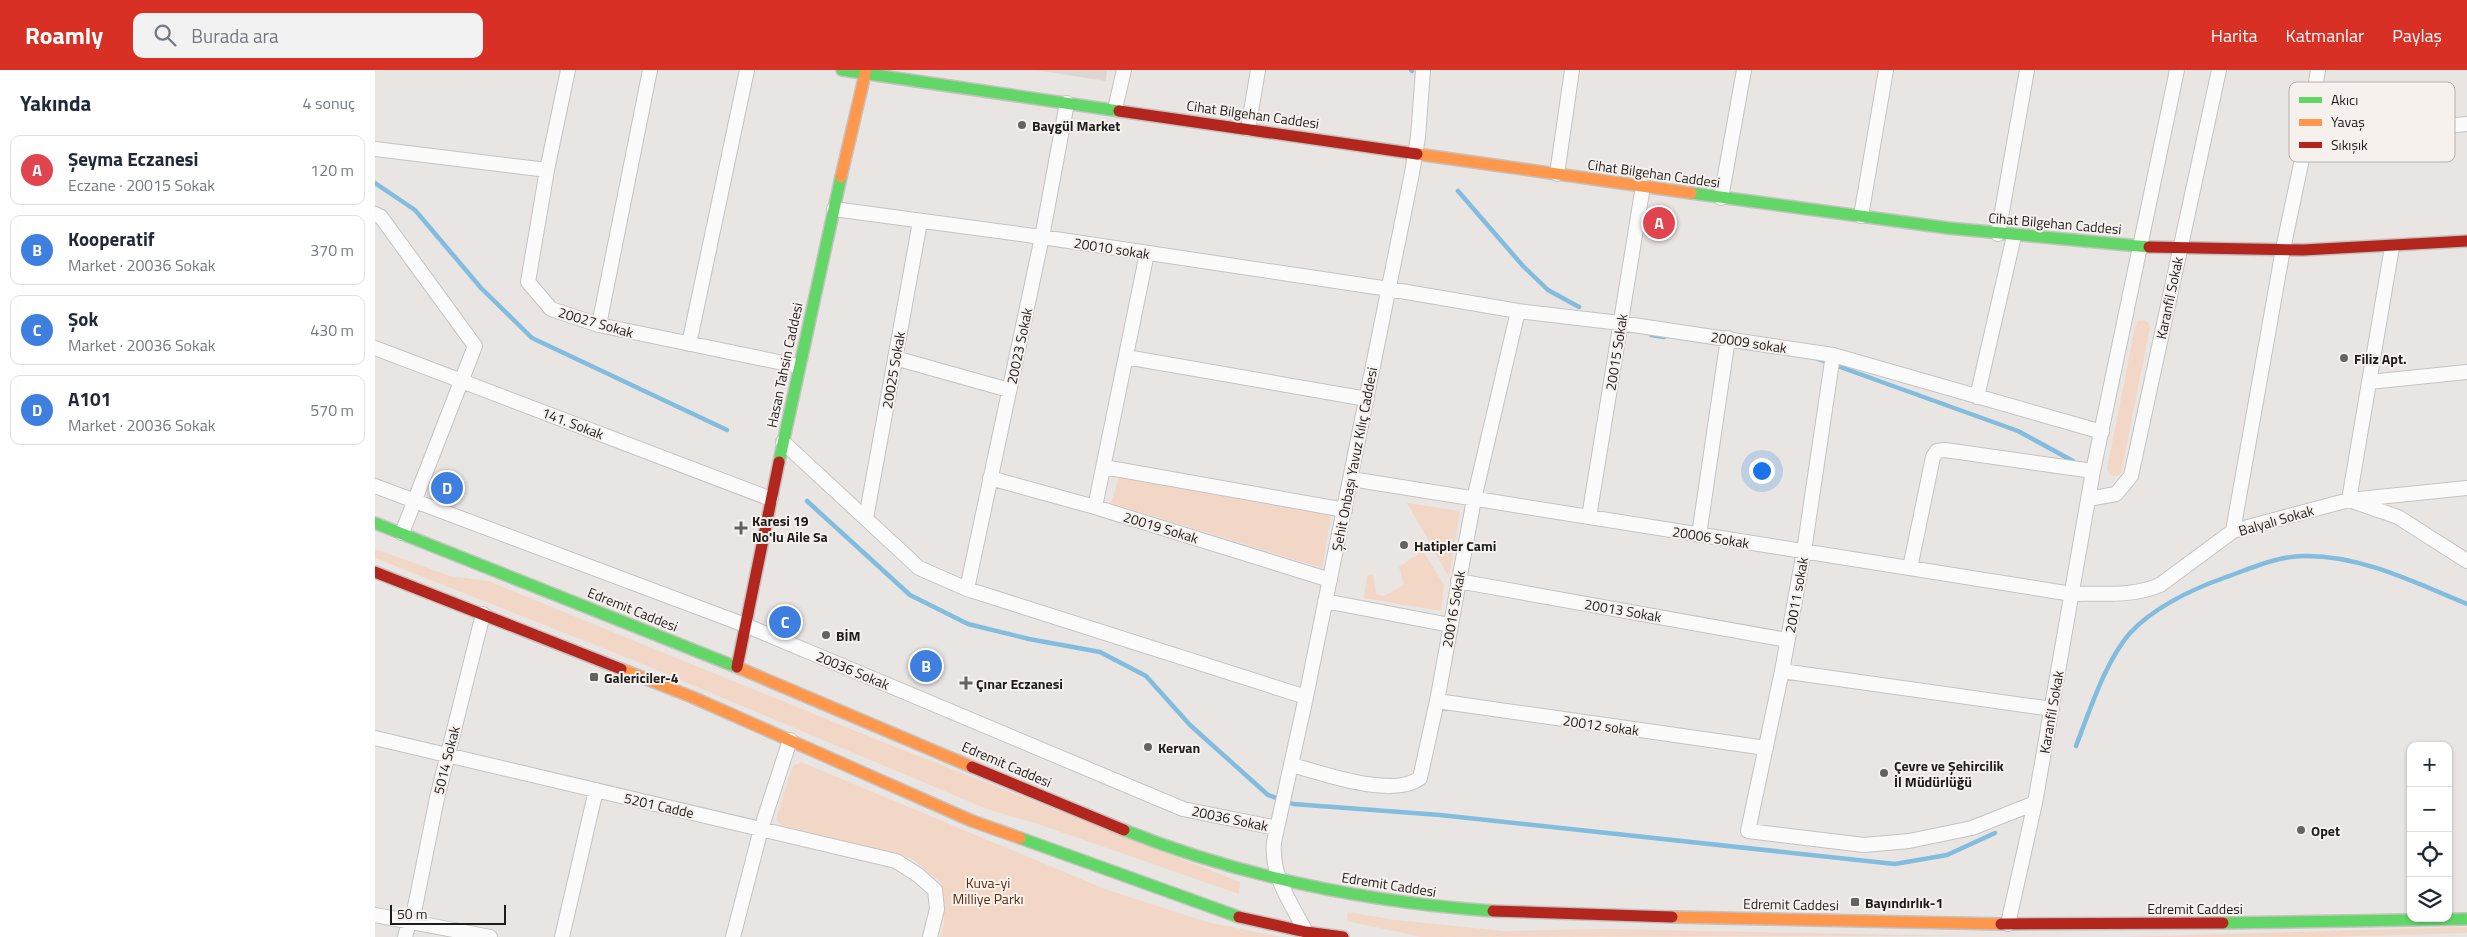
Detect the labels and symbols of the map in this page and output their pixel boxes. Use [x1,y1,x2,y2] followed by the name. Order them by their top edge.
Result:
[2289,82,2455,162] legend
[2331,89,2358,110] text: Akıcı
[1185,94,1321,134] street label: Cihat Bilgehan Caddesi
[2331,111,2365,132] text: Yavaş
[1032,115,1120,136] place label: Baygül Market
[1016,119,1028,131] marker: Baygül Market
[2331,134,2368,155] text: Sıkışık
[1586,153,1722,193] street label: Cihat Bilgehan Caddesi
[1643,204,1675,242] pin: A
[1988,207,2122,239] street label: Cihat Bilgehan Caddesi
[1073,232,1152,264] street label: 20010 sokak
[2150,255,2188,341] street label: Karanfil Sokak
[760,300,808,430] street label: Hasan Tahsin Caddesi
[556,301,636,343] street label: 20027 Sokak
[1001,306,1037,386] street label: 20023 Sokak
[1600,312,1632,392] street label: 20015 Sokak
[1710,326,1789,358] street label: 20009 sokak
[876,330,910,410] street label: 20025 Sokak
[2354,348,2407,369] place label: Filiz Apt.
[2338,352,2350,364] marker: Filiz Apt.
[1326,365,1382,553] street label: Şehit Onbaşı Yavuz Kılıç Caddesi
[539,402,607,445] street label: 141. Sokak
[1749,458,1775,484] your location
[431,469,463,507] pin: D
[2236,499,2316,541] street label: Balyalı Sokak
[1121,506,1201,548] street label: 20019 Sokak
[752,510,828,547] place label: Karesi 19 No'lu Aile Sa
[734,521,748,535] marker: Karesi 19 No'lu Aile Sa
[1671,521,1751,553] street label: 20006 Sokak
[1414,535,1496,556] place label: Hatipler Cami
[1398,539,1410,551] marker: Hatipler Cami
[1779,555,1813,635] street label: 20011 sokak
[1436,569,1470,649] street label: 20016 Sokak
[585,581,681,637] street label: Edremit Caddesi
[1583,593,1663,627] street label: 20013 Sokak
[769,603,801,641] pin: C
[836,625,861,646] place label: BİM
[820,629,832,641] marker: BİM
[813,645,893,695] street label: 20036 Sokak
[910,647,942,685] pin: B
[604,667,679,688] place label: Galericiler-4
[2033,669,2069,755] street label: Karanfil Sokak
[588,671,600,683] marker: Galericiler-4
[976,673,1063,694] place label: Çınar Eczanesi
[960,677,972,689] marker: Çınar Eczanesi
[1562,709,1641,741] street label: 20012 sokak
[427,723,465,796] street label: 5014 Sokak
[959,736,1055,792] street label: Edremit Caddesi
[1158,737,1200,758] place label: Kervan
[1142,741,1154,753] marker: Kervan
[1894,755,2005,792] place label: Çevre ve Şehircilik İl Müdürlüğü
[1878,767,1890,779] marker: Çevre ve Şehircilik İl Müdürlüğü
[622,787,696,823] street label: 5201 Cadde
[1190,800,1270,836] street label: 20036 Sokak
[2311,820,2340,841] place label: Opet
[2295,824,2307,836] marker: Opet
[1340,866,1438,902] street label: Edremit Caddesi
[952,872,1024,909] park label: Kuva-yi Milliye Parkı
[1865,892,1943,913] place label: Bayındırlık-1
[1743,893,1839,915] street label: Edremit Caddesi
[1849,896,1861,908] marker: Bayındırlık-1
[2147,898,2243,919] street label: Edremit Caddesi
[390,902,506,925] scale bar

